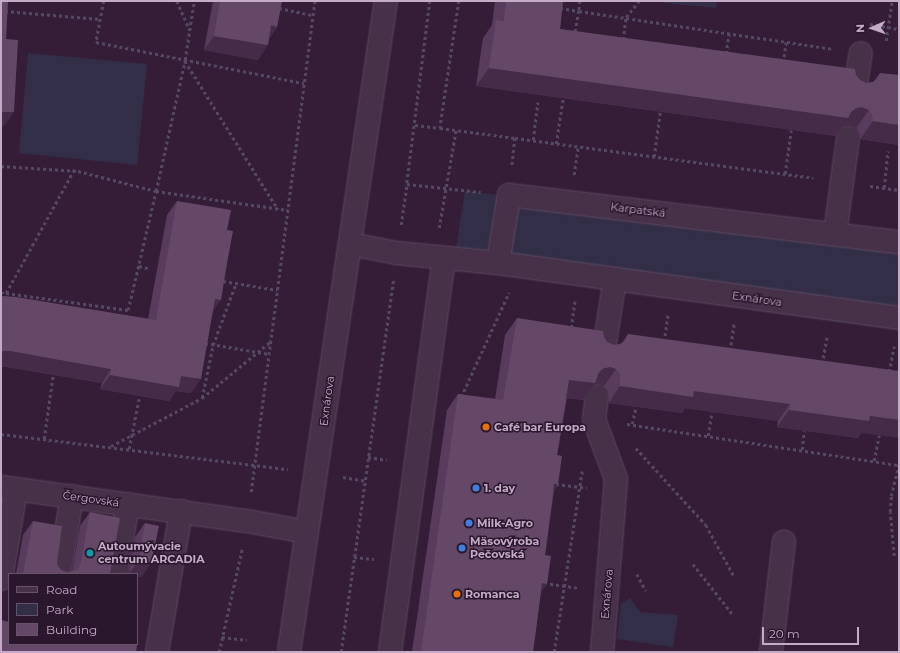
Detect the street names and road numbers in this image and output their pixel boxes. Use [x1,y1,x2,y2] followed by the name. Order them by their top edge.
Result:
[610,200,666,220] street label: Karpatská
[731,289,783,309] street label: Exnárova
[317,375,337,427] street label: Exnárova
[62,488,120,510] street label: Čergovská
[598,568,616,620] street label: Exnárova

